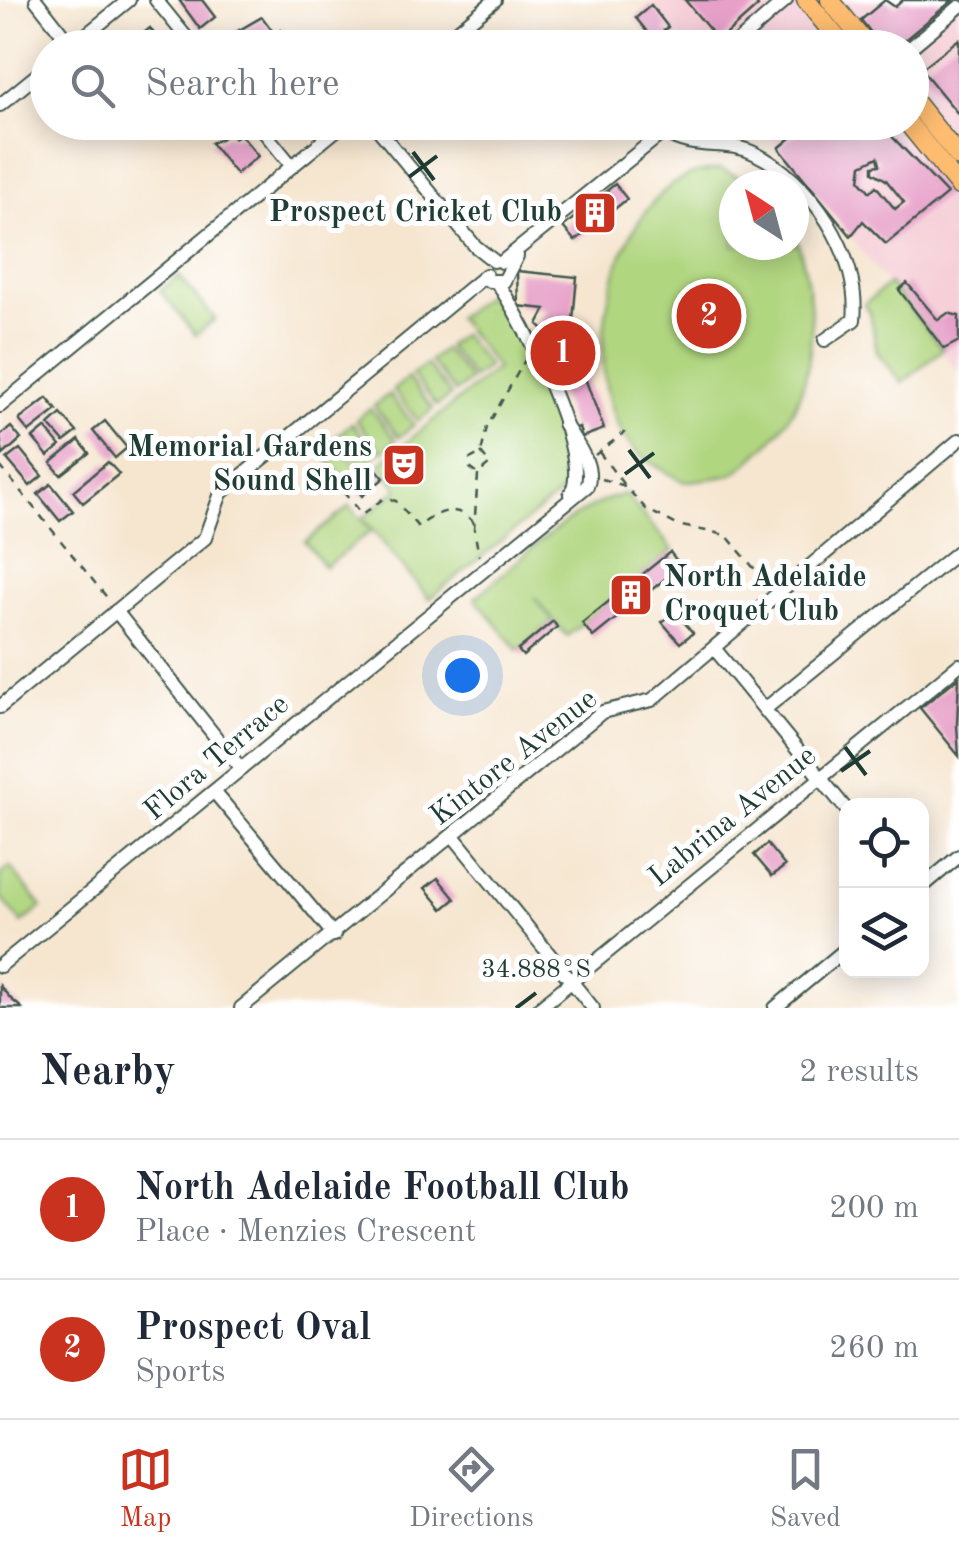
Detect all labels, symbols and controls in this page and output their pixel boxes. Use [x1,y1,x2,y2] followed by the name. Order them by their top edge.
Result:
[30,30,929,140] search box
[65,58,120,113] icon: search
[145,66,340,104] text: Search here
[719,170,809,260] north arrow
[572,190,618,236] building icon: Prospect Cricket Club
[269,198,562,228] place label: Prospect Cricket Club
[676,278,742,354] pin: 2
[530,316,596,390] pin: 1
[128,433,372,497] place label: Memorial Gardens Sound Shell
[381,442,427,488] theatre icon: Memorial Gardens Sound Shell
[664,563,867,627] place label: North Adelaide Croquet Club
[608,572,654,618] building icon: North Adelaide Croquet Club
[437,650,488,701] your location
[425,684,603,832] street label: Kintore Avenue
[139,689,295,827] street label: Flora Terrace
[644,741,822,893] street label: Labrina Avenue
[839,798,929,978] map controls
[839,798,929,888] button: locate
[839,888,929,978] button: layers
[481,958,591,983] text: 34.888°S
[40,1052,176,1094] text: Nearby
[799,1057,919,1089] text: 2 results
[135,1170,629,1208] text: North Adelaide Football Club
[63,1193,82,1225] text: 1
[829,1193,919,1225] text: 200 m
[135,1217,476,1249] text: Place · Menzies Crescent
[135,1310,371,1348] text: Prospect Oval
[63,1333,82,1365] text: 2
[829,1333,919,1365] text: 260 m
[135,1357,226,1389] text: Sports
[118,1442,173,1537] tab: Map
[409,1442,534,1537] tab: Directions
[770,1442,841,1537] tab: Saved

